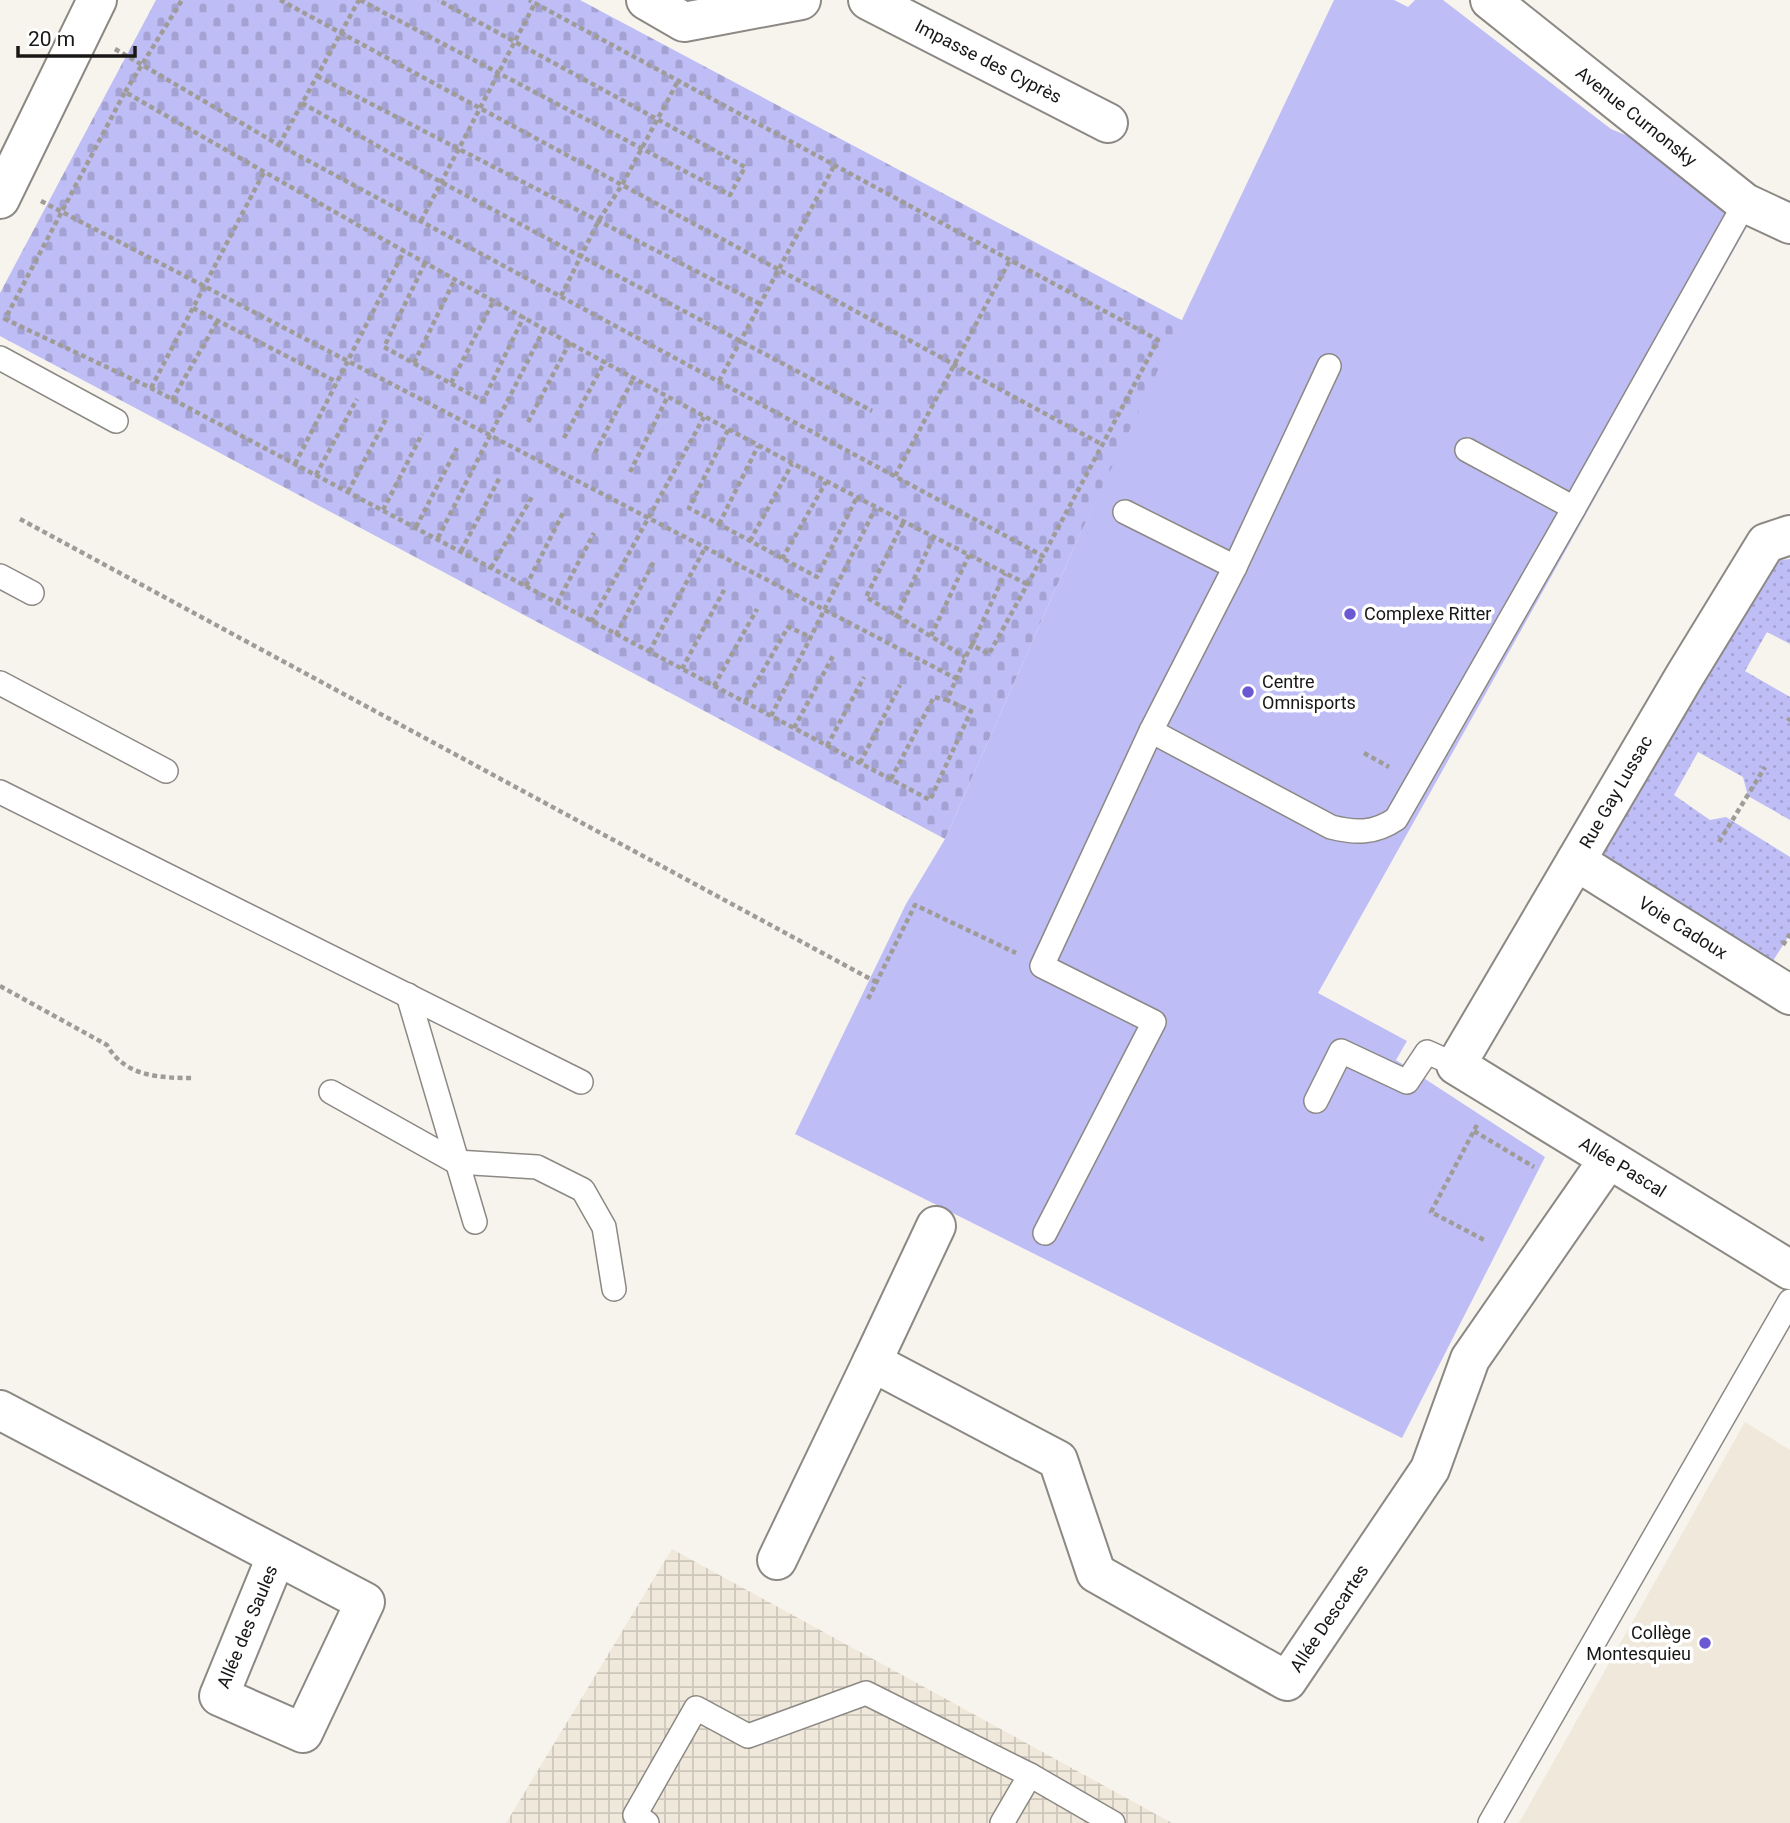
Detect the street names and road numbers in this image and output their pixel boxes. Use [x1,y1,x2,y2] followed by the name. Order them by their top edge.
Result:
[912,15,1065,107] street label: Impasse des Cyprès
[1572,62,1702,171] street label: Avenue Curnonsky
[1575,732,1656,852] street label: Rue Gay Lussac
[1635,892,1731,963] street label: Voie Cadoux
[1576,1132,1670,1201] street label: Allée Pascal
[1285,1560,1373,1676] street label: Allée Descartes
[212,1562,282,1691] street label: Allée des Saules

